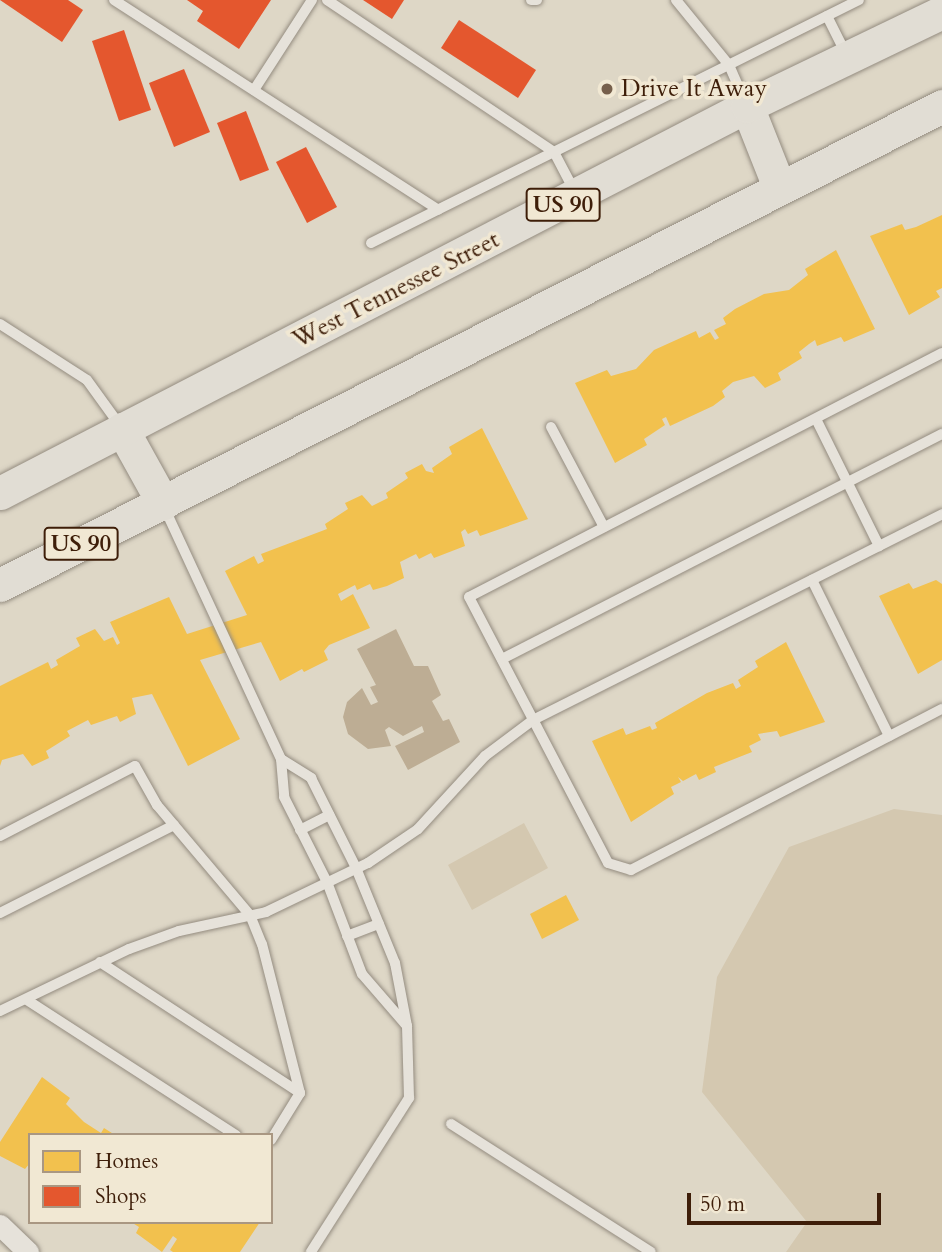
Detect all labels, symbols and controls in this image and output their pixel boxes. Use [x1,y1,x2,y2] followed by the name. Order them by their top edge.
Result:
[621,75,767,103] place label: Drive It Away
[599,81,615,97] marker: Drive It Away
[524,186,602,224] road number: US 90
[288,225,504,355] street label: West Tennessee Street
[42,524,119,564] road number: US 90
[28,1133,273,1224] legend
[95,1147,158,1176] text: Homes
[690,1178,884,1222] scale bar
[95,1182,147,1211] text: Shops
[700,1190,745,1219] text: 50 m

